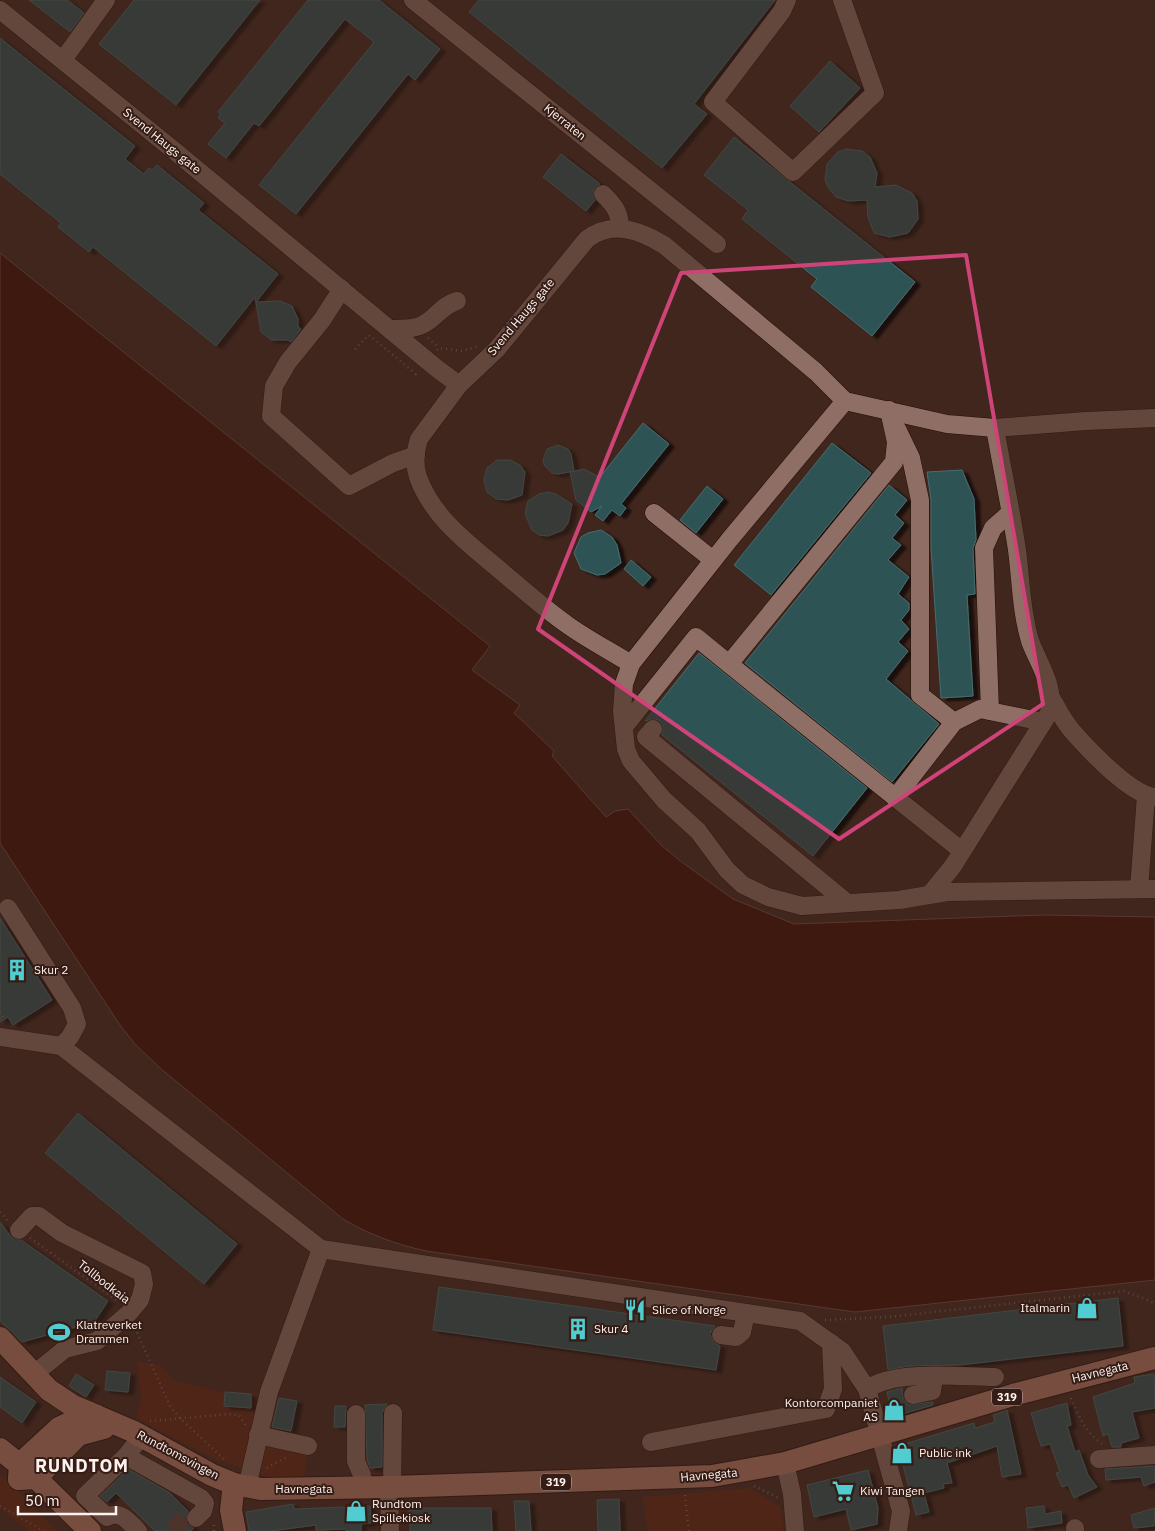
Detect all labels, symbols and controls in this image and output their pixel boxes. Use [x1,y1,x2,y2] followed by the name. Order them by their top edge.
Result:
[541,100,589,143] street label: Kjerraten
[120,105,205,177] street label: Svend Haugs gate
[484,275,558,358] street label: Svend Haugs gate
[4,957,30,983] building icon: Skur 2
[34,962,68,977] place label: Skur 2
[75,1257,134,1307] street label: Tollbodkaia
[1074,1295,1100,1321] shop icon: Italmarin
[622,1297,648,1323] restaurant icon: Slice of Norge
[1020,1300,1070,1315] place label: Italmarin
[652,1302,727,1317] place label: Slice of Norge
[565,1316,591,1342] building icon: Skur 4
[76,1317,142,1346] place label: Klatreverket Drammen
[46,1319,72,1345] sports icon: Klatreverket Drammen
[594,1321,628,1336] place label: Skur 4
[1070,1357,1130,1386] street label: Havnegata
[992,1388,1022,1405] road number: 319
[785,1395,878,1424] place label: Kontorcompaniet AS
[881,1397,907,1423] shop icon: Kontorcompaniet AS
[135,1427,222,1482] street label: Rundtomsvingen
[889,1440,915,1466] shop icon: Public ink
[919,1445,972,1460] place label: Public ink
[35,1454,129,1477] district label: RUNDTOM
[680,1464,739,1484] street label: Havnegata
[541,1474,571,1490] road number: 319
[830,1478,856,1504] supermarket icon: Kiwi Tangen
[275,1481,333,1496] street label: Havnegata
[860,1483,925,1498] place label: Kiwi Tangen
[18,1484,115,1516] scale bar
[25,1491,60,1510] text: 50 m
[372,1496,431,1525] place label: Rundtom Spillekiosk
[343,1498,369,1524] shop icon: Rundtom Spillekiosk

